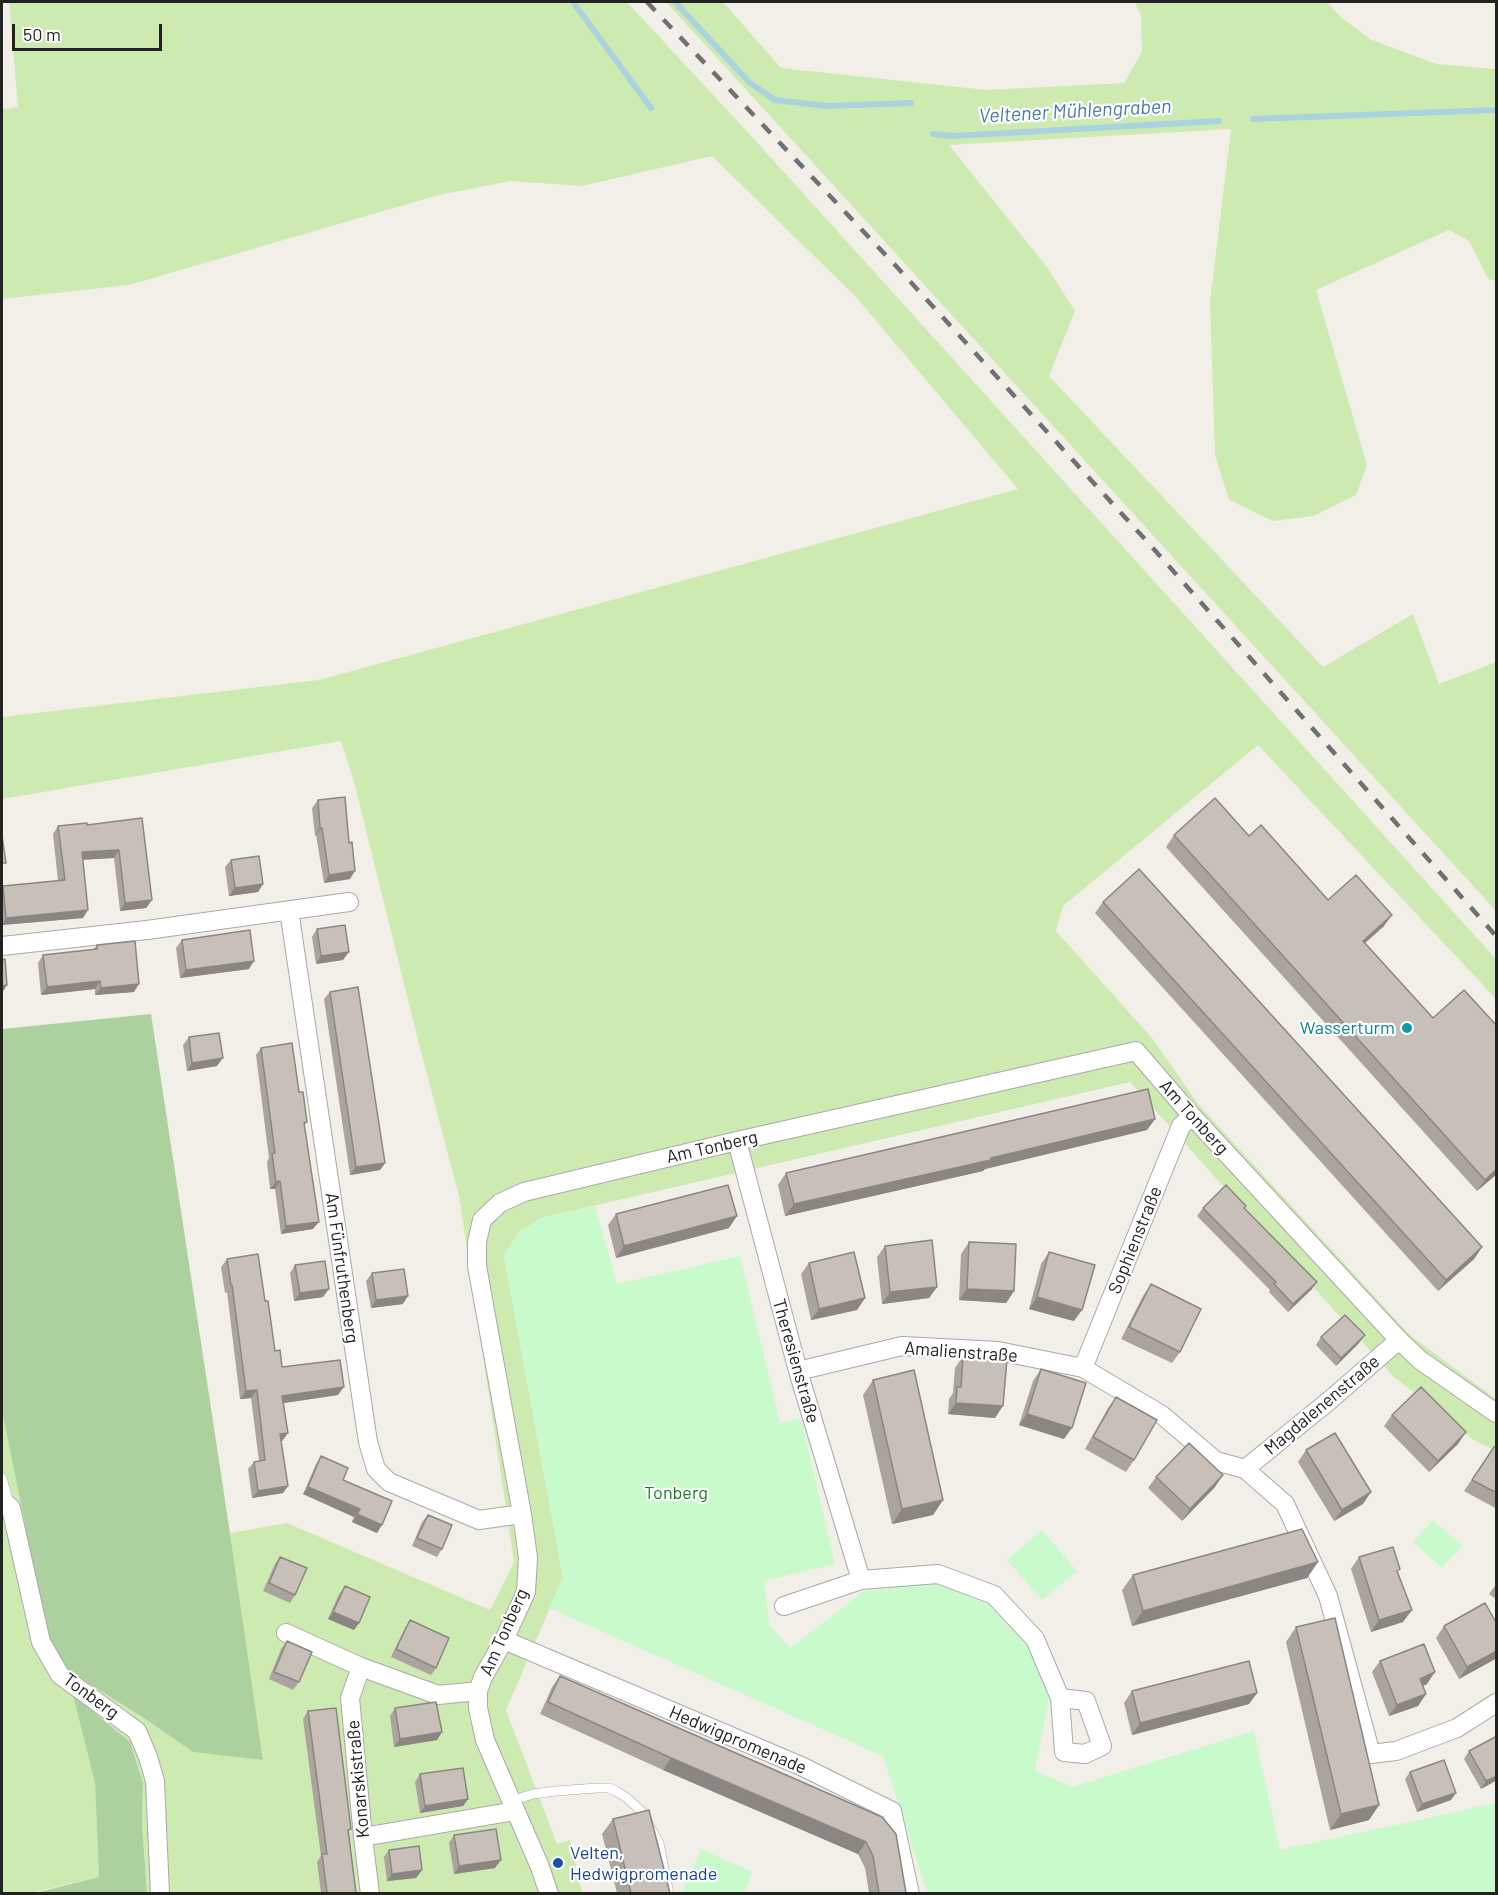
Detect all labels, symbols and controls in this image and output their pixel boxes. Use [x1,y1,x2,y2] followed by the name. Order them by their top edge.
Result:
[15,12,165,50] scale bar
[23,23,61,45] text: 50 m
[978,94,1172,128] water label: Veltener Mühlengraben
[1300,1017,1395,1039] place label: Wasserturm
[1400,1021,1414,1035] marker: Wasserturm
[1155,1075,1233,1159] street label: Am Tonberg
[664,1126,760,1168] street label: Am Tonberg
[1104,1183,1166,1297] street label: Sophienstraße
[321,1191,363,1345] street label: Am Fünfruthenberg
[768,1296,824,1426] street label: Theresienstraße
[904,1337,1018,1367] street label: Amalienstraße
[1260,1350,1384,1460] street label: Magdalenenstraße
[644,1482,708,1504] park label: Tonberg
[475,1585,533,1679] street label: Am Tonberg
[59,1669,123,1723] street label: Tonberg
[666,1701,810,1779] street label: Hedwigpromenade
[342,1719,374,1839] street label: Konarskistraße
[570,1842,717,1884] place label: Velten, Hedwigpromenade
[551,1856,565,1870] marker: Velten, Hedwigpromenade

